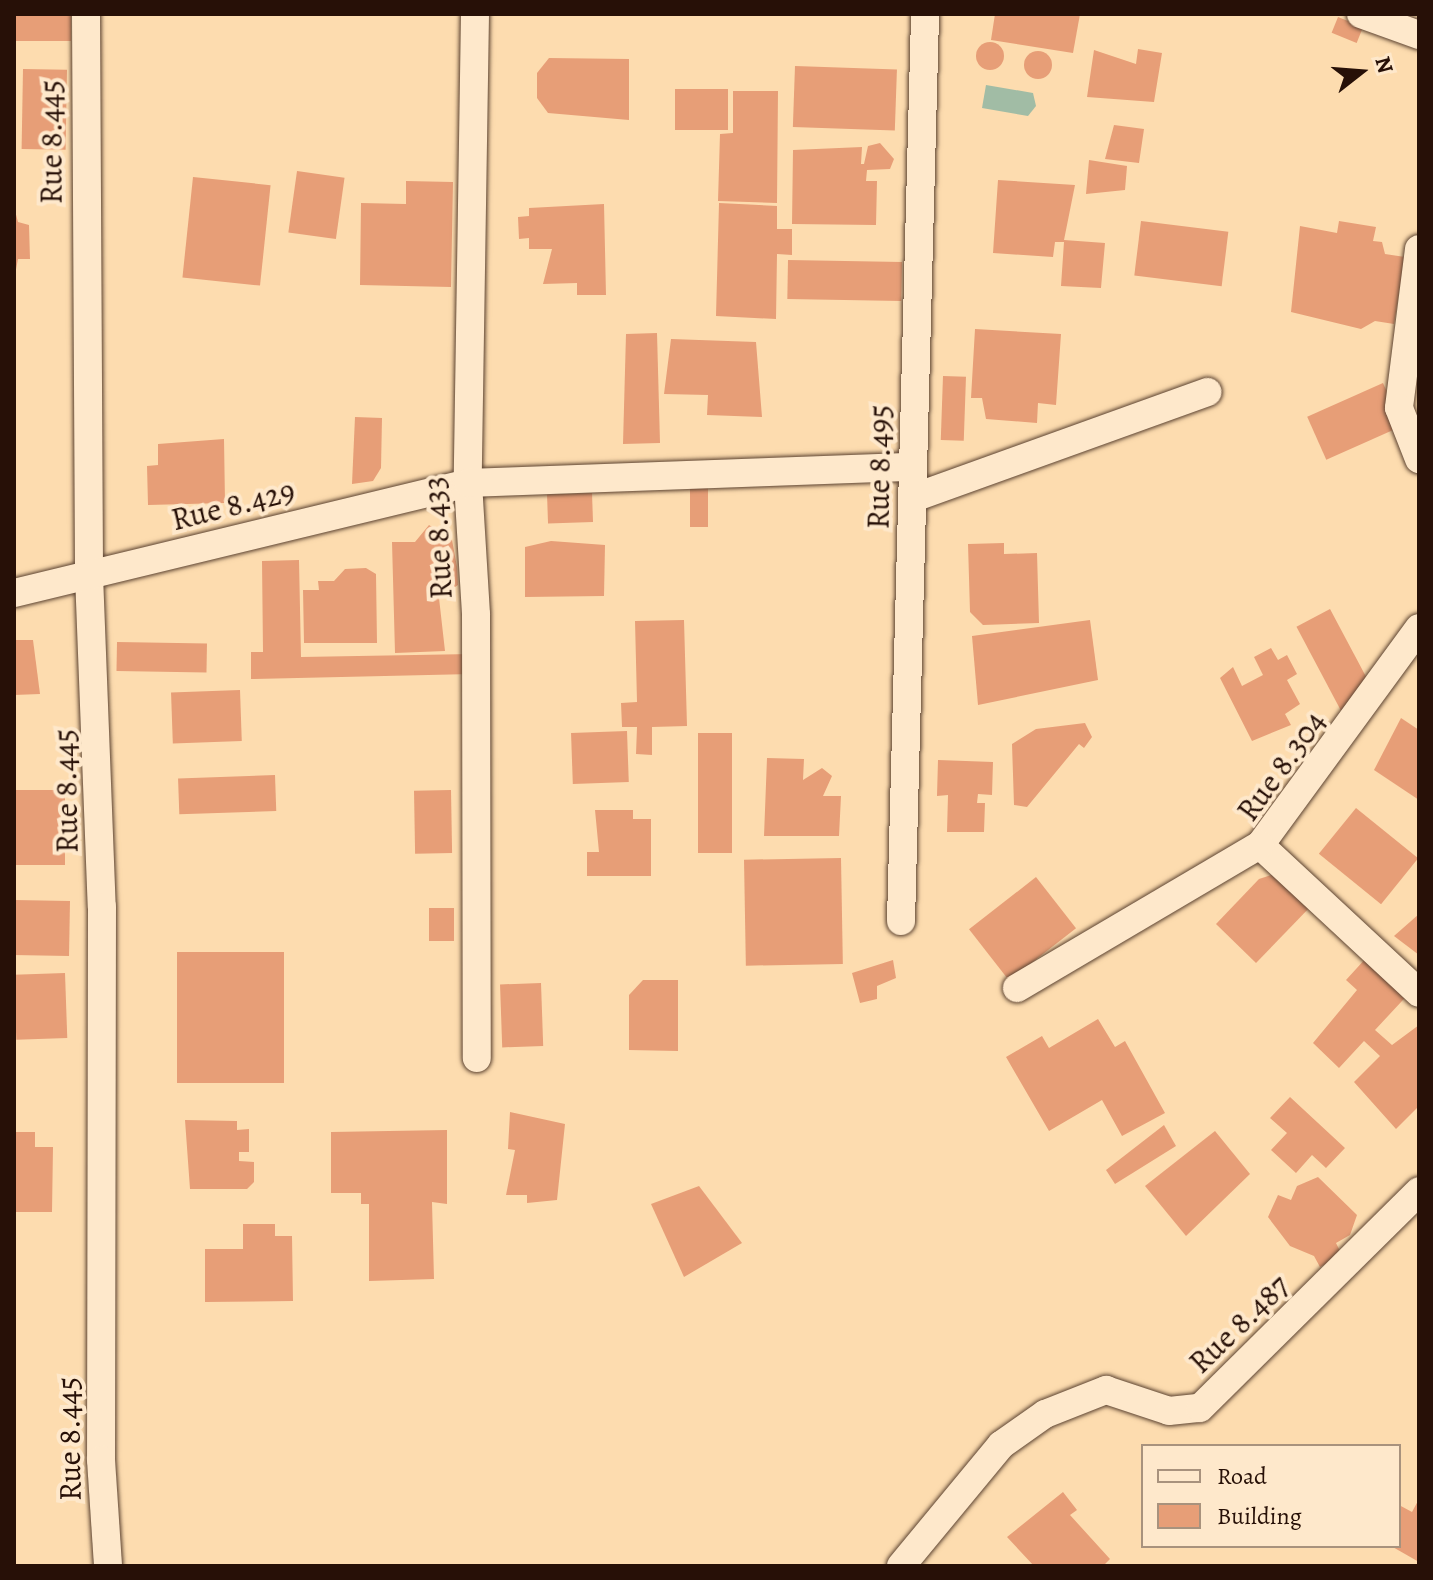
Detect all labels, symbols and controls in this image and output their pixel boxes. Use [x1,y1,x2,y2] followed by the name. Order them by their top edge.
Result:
[1321,32,1401,112] north arrow
[1367,53,1401,77] text: N
[32,80,70,204] street label: Rue 8.445
[859,404,899,530] street label: Rue 8.495
[167,471,299,539] street label: Rue 8.429
[416,476,460,600] street label: Rue 8.433
[1228,703,1334,829] street label: Rue 8.304
[46,728,86,854] street label: Rue 8.445
[1181,1267,1297,1381] street label: Rue 8.487
[49,1376,89,1502] street label: Rue 8.445
[1141,1444,1401,1548] legend
[1217,1460,1267,1492] text: Road
[1217,1500,1302,1532] text: Building

